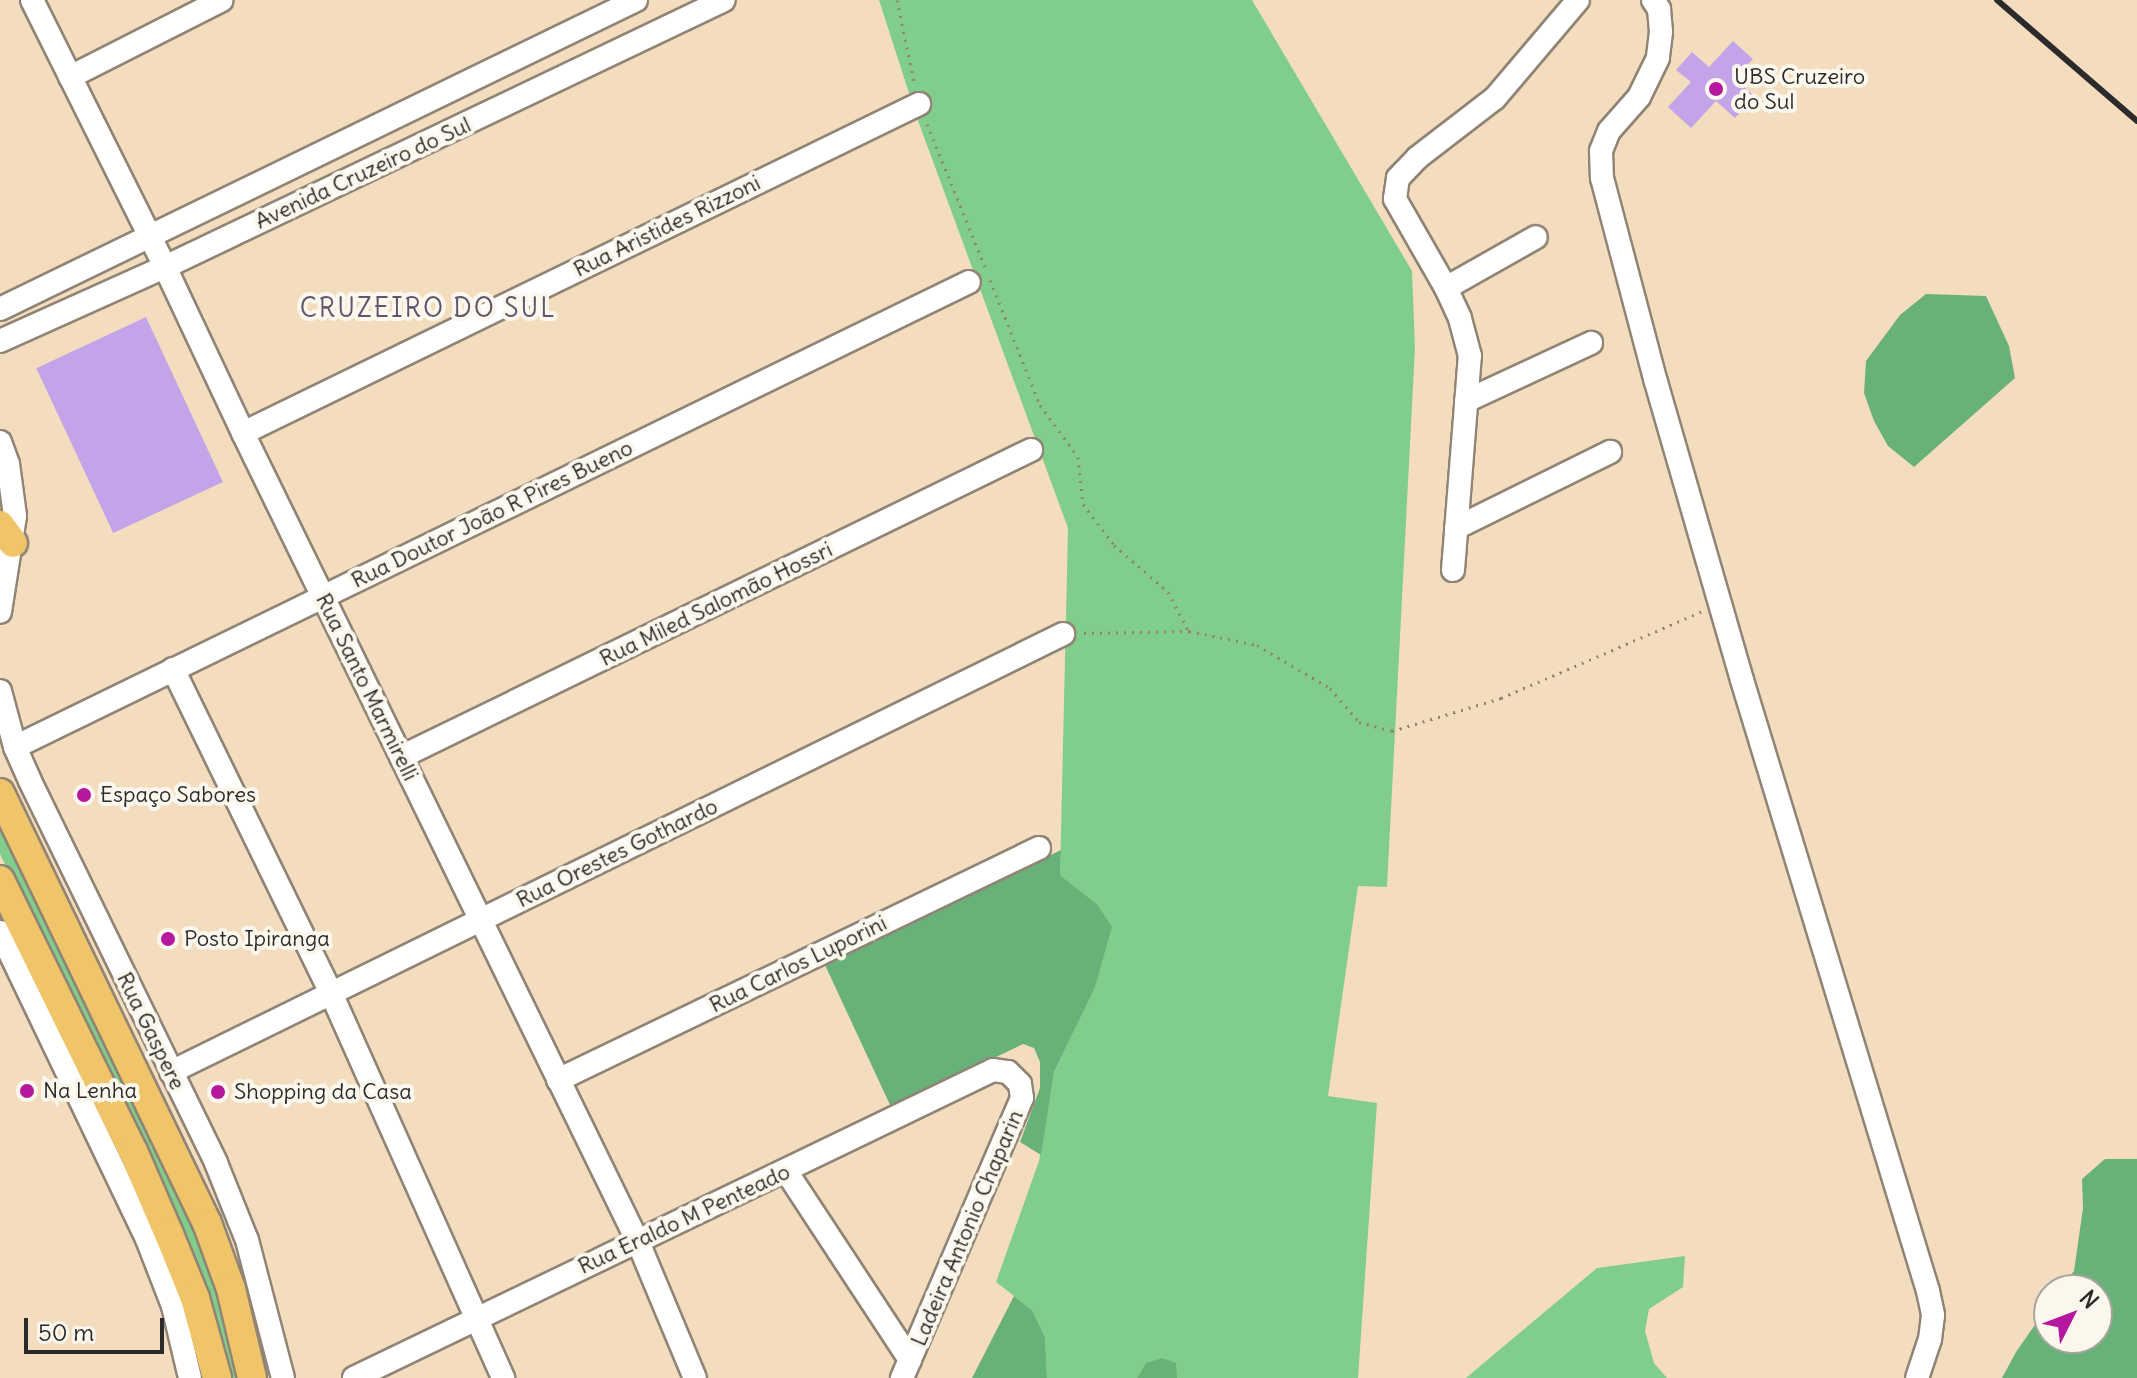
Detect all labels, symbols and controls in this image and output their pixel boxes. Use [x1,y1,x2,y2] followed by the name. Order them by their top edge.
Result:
[1734,63,1865,114] place label: UBS Cruzeiro do Sul
[1705,78,1727,100] marker: UBS Cruzeiro do Sul
[251,111,475,235] street label: Avenida Cruzeiro do Sul
[569,169,765,283] street label: Rua Aristides Rizzoni
[300,292,556,324] district label: CRUZEIRO DO SUL
[347,434,637,594] street label: Rua Doutor João R Pires Bueno
[595,536,837,672] street label: Rua Miled Salomão Hossri
[310,589,424,785] street label: Rua Santo Marmirelli
[100,782,256,808] place label: Espaço Sabores
[75,786,93,804] marker: Espaço Sabores
[512,793,722,913] street label: Rua Orestes Gothardo
[705,910,891,1018] street label: Rua Carlos Luporini
[184,926,330,952] place label: Posto Ipiranga
[159,930,177,948] marker: Posto Ipiranga
[111,968,191,1094] street label: Rua Gaspere
[43,1078,137,1104] place label: Na Lenha
[234,1079,412,1105] place label: Shopping da Casa
[18,1082,36,1100] marker: Na Lenha
[209,1083,227,1101] marker: Shopping da Casa
[905,1106,1029,1350] street label: Ladeira Antonio Chaparin
[574,1158,794,1280] street label: Rua Eraldo M Penteado
[2033,1274,2113,1354] north arrow
[2074,1284,2105,1314] text: N
[28,1302,168,1352] scale bar
[38,1317,94,1347] text: 50 m

